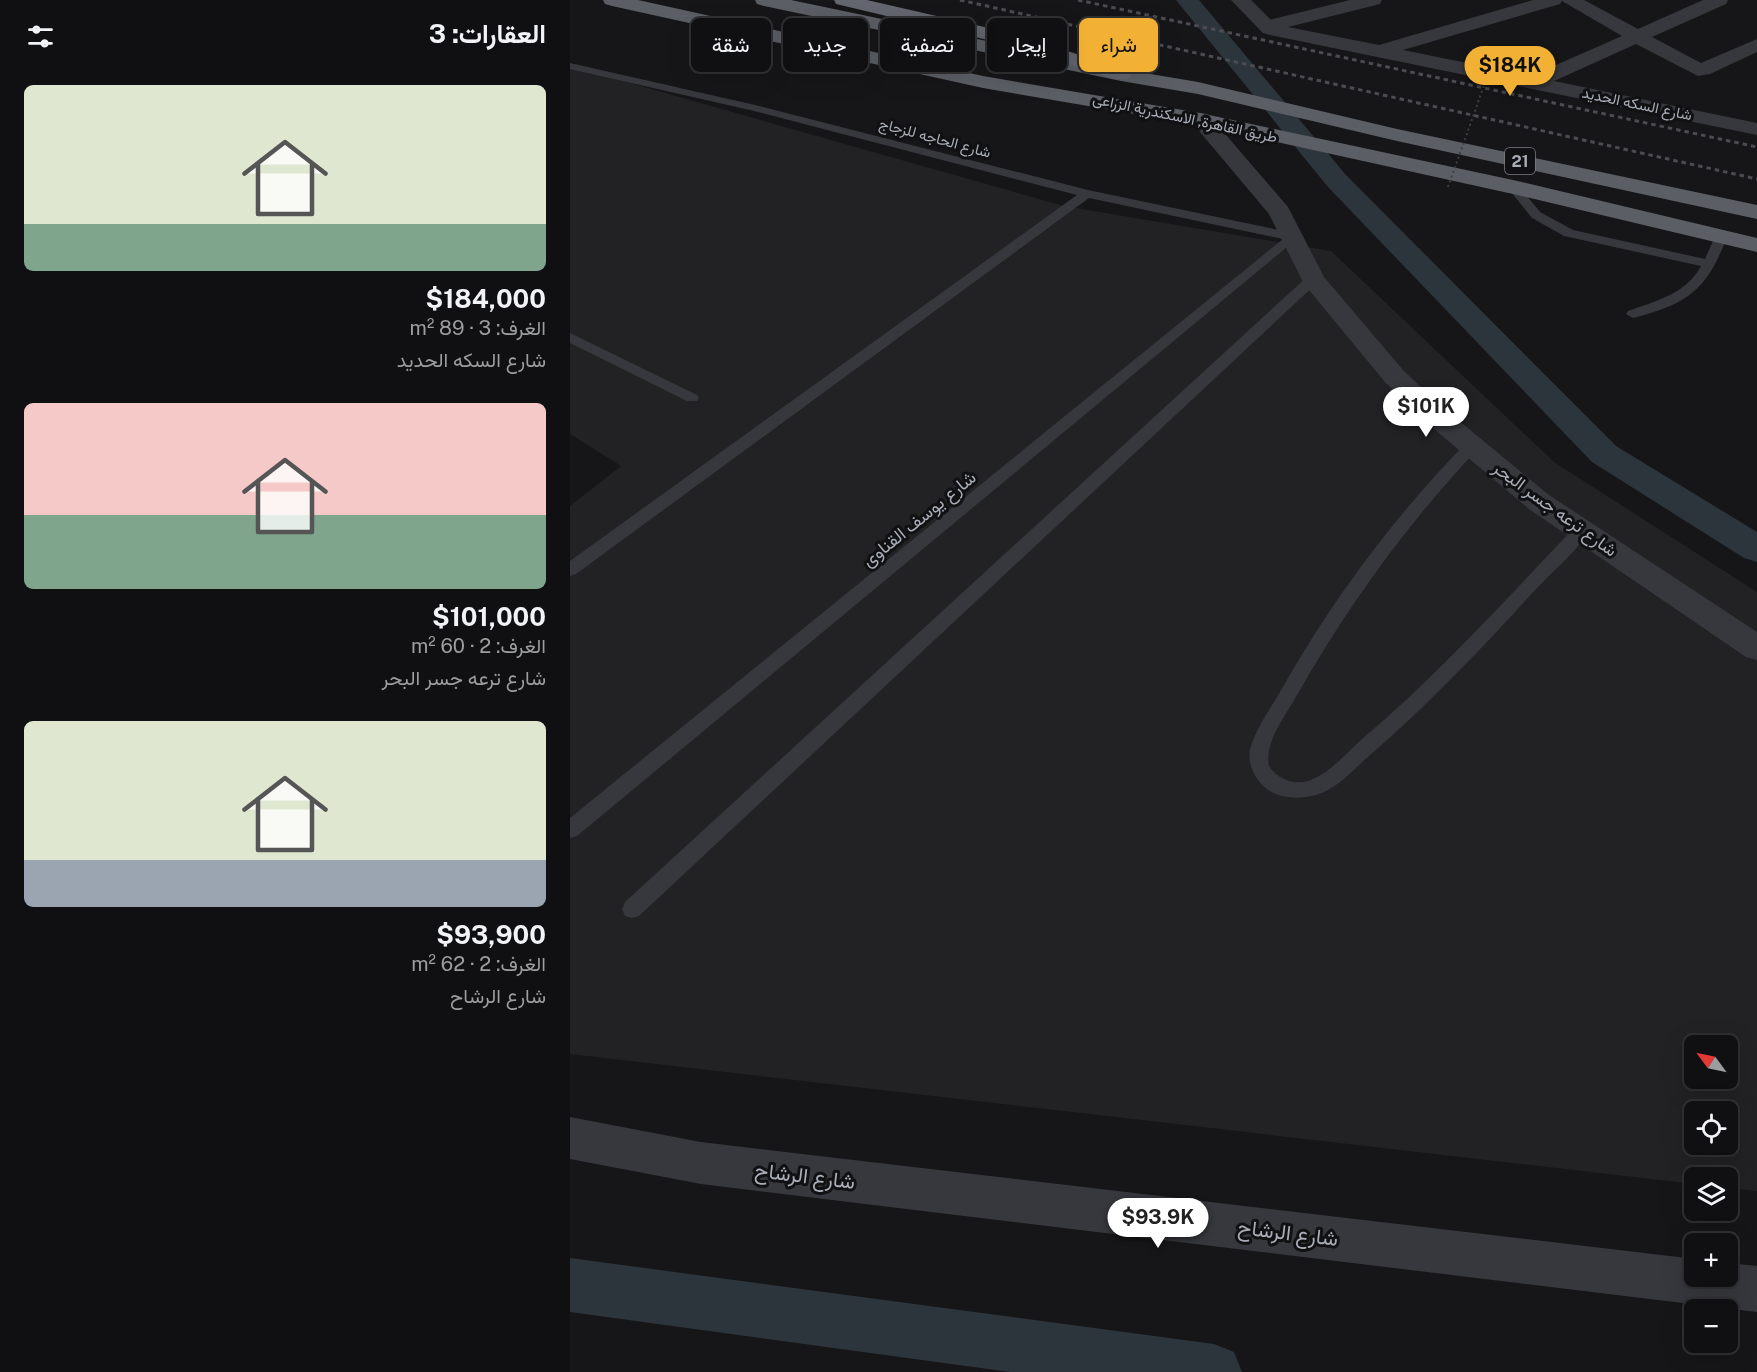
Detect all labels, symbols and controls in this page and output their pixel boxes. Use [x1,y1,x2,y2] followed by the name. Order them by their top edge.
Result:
[429,18,546,49] text: العقارات: 3
[691,18,771,72] chip: شقة
[783,18,868,72] chip: جديد
[880,18,975,72] chip: تصفية
[987,18,1067,72] chip: إيجار
[1079,18,1158,72] chip: شراء
[24,20,57,53] icon: filters
[1468,46,1552,97] pin: $184K
[1479,53,1541,77] text: $184K
[1580,84,1694,126] street label: شارع السكه الحديد
[1091,90,1279,147] street label: طريق القاهرة, الاسكندرية الزراعى
[877,114,993,164] street label: شارع الحاجه للزجاج
[231,124,339,232] icon: home
[1505,148,1535,174] road number: 21
[425,283,546,314] text: $184,000
[410,316,546,340] text: الغرف: 3 · 89 m²
[397,348,546,372] text: شارع السكه الحديد
[1384,387,1468,438] pin: $101K
[1397,394,1455,418] text: $101K
[231,442,339,550] icon: home
[1487,456,1621,562] street label: شارع ترعه جسر البحر
[858,466,981,572] street label: شارع يوسف القناوى
[432,601,546,632] text: $101,000
[411,634,546,658] text: الغرف: 2 · 60 m²
[381,666,546,690] text: شارع ترعه جسر البحر
[231,760,339,868] icon: home
[436,919,546,950] text: $93,900
[411,952,546,976] text: الغرف: 2 · 62 m²
[450,984,546,1008] text: شارع الرشاح
[1684,1035,1738,1089] north arrow
[1684,1035,1738,1353] map controls
[1684,1101,1738,1155] button: locate
[753,1157,857,1196] street label: شارع الرشاح
[1684,1167,1738,1221] button: layers
[1109,1198,1207,1249] pin: $93.9K
[1122,1205,1194,1229] text: $93.9K
[1236,1214,1340,1253] street label: شارع الرشاح
[1684,1233,1738,1287] button: +
[1684,1299,1738,1353] button: −

